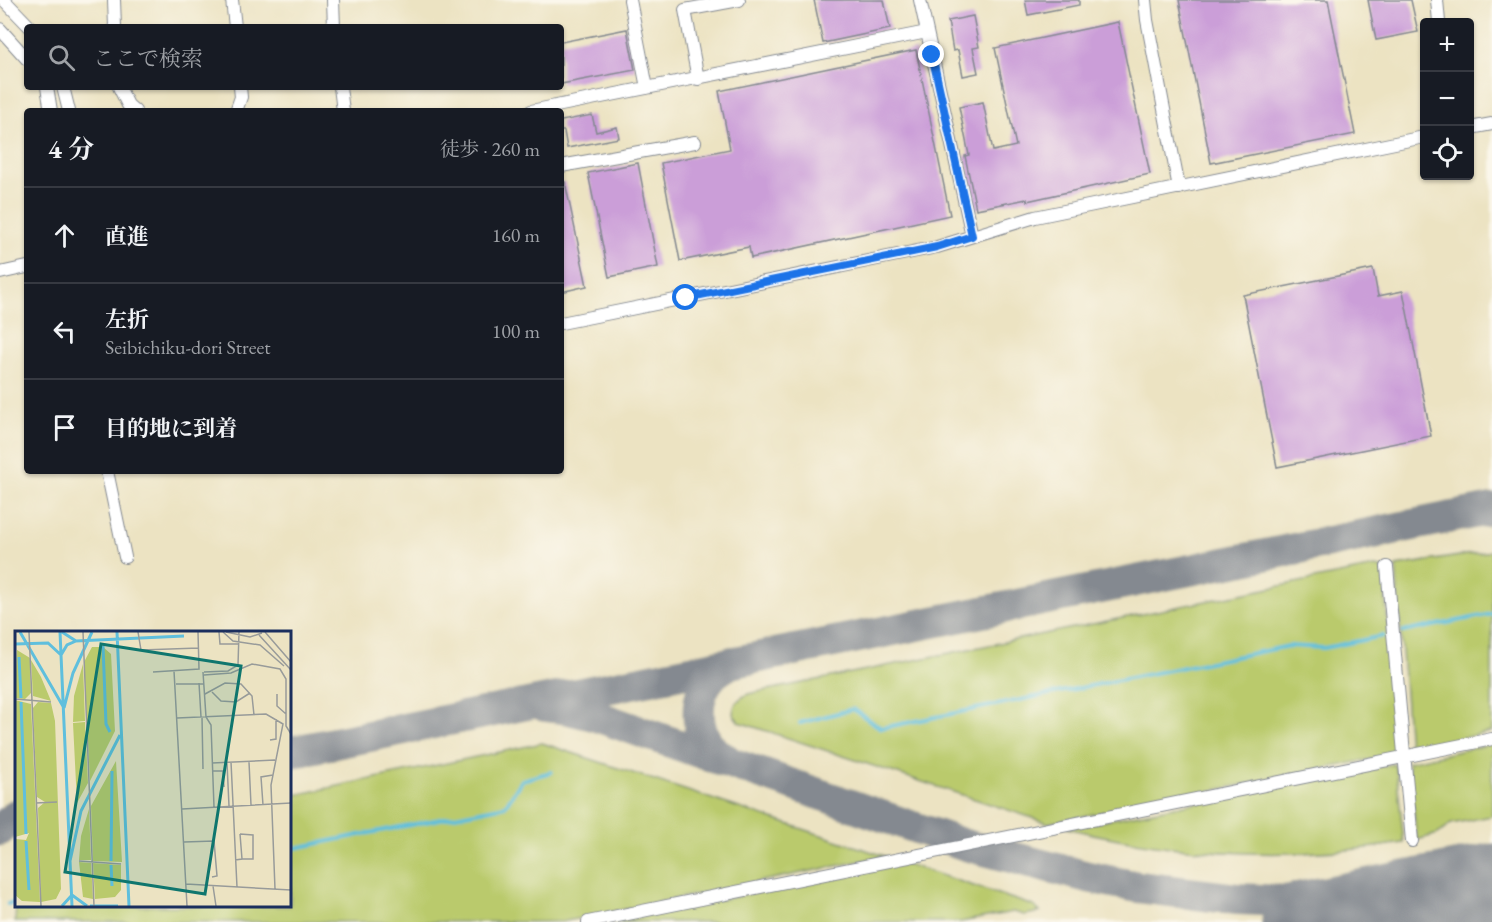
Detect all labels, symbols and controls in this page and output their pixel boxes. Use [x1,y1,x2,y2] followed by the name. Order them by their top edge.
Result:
[1420,18,1474,180] map controls
[1420,18,1474,72] button: +
[24,24,564,90] search box
[45,41,78,74] icon: search
[918,41,944,67] route end
[93,44,203,73] text: ここで検索
[1420,72,1474,126] button: −
[1420,126,1474,180] button: locate
[48,132,94,166] text: 4 分
[440,136,540,162] text: 徒歩 · 260 m
[48,219,81,252] icon: ahead
[105,222,149,251] text: 直進
[492,222,540,248] text: 160 m
[672,284,698,310] route start
[105,305,149,334] text: 左折
[48,315,81,348] icon: left
[492,318,540,344] text: 100 m
[105,334,270,360] text: Seibichiku-dori Street
[48,411,81,444] icon: arrive
[105,414,237,443] text: 目的地に到着
[15,631,291,907] inset map

